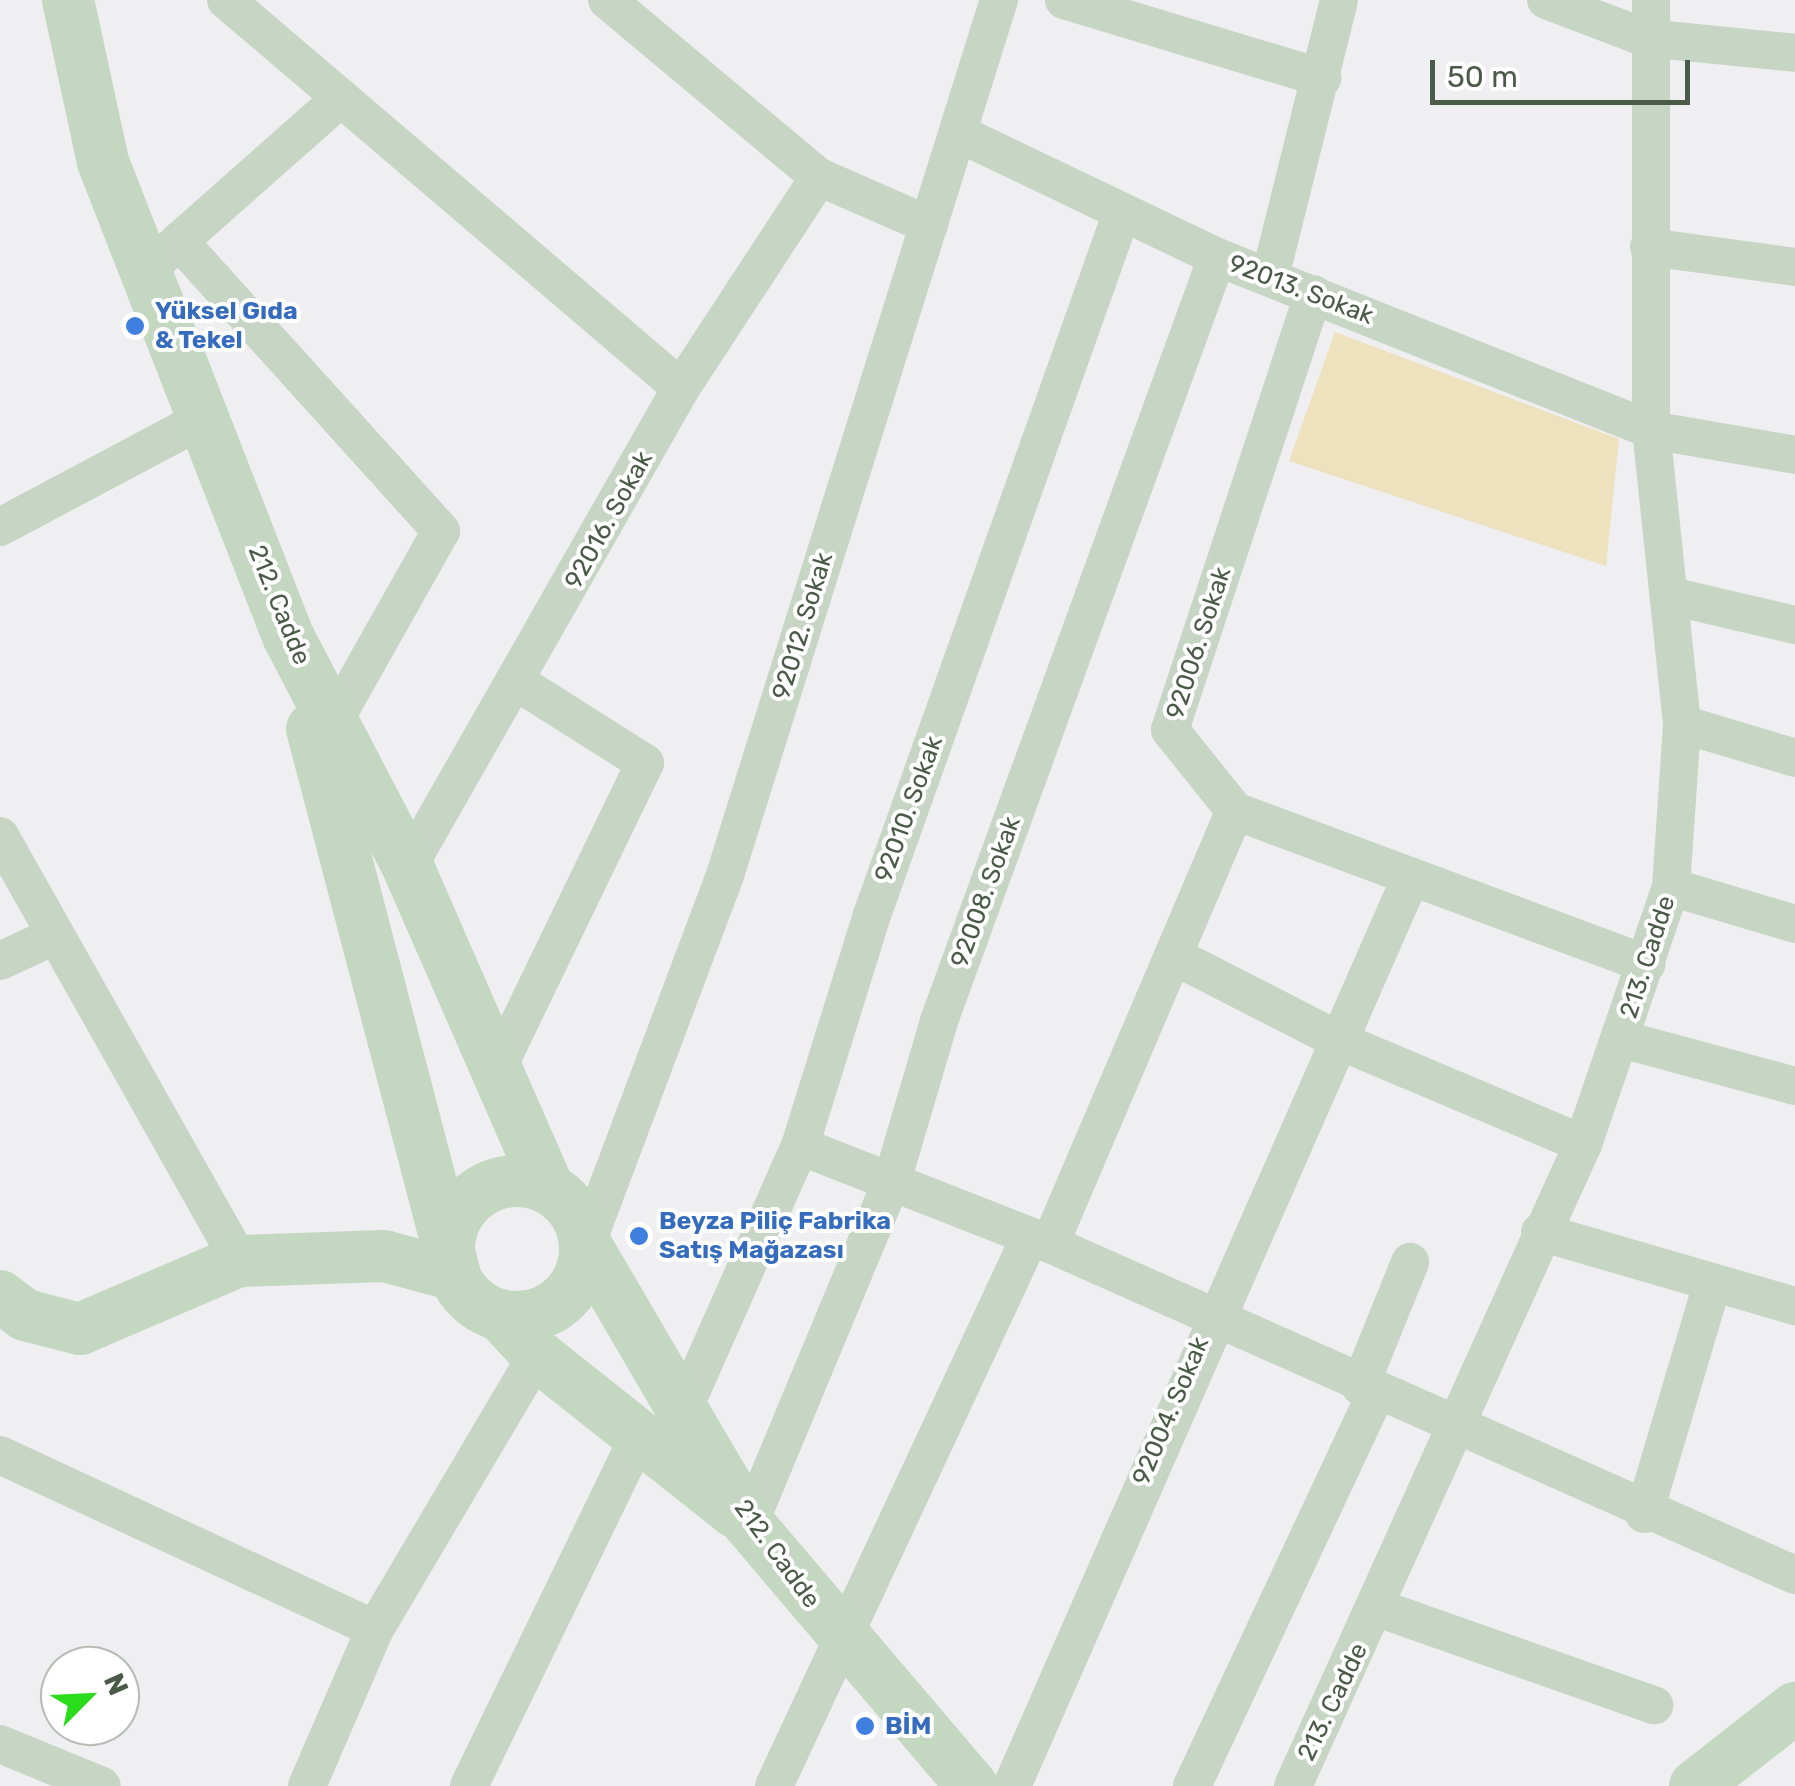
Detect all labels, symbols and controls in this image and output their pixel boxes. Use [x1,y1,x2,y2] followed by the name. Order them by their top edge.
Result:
[1435,40,1695,102] scale bar
[1447,59,1518,95] text: 50 m
[1224,249,1378,331] street label: 92013. Sokak
[155,297,298,356] place label: Yüksel Gıda & Tekel
[124,315,146,337] marker: Yüksel Gıda & Tekel
[559,446,659,594] street label: 92016. Sokak
[241,541,317,669] street label: 212. Cadde
[766,549,840,703] street label: 92012. Sokak
[1160,563,1238,723] street label: 92006. Sokak
[869,732,949,886] street label: 92010. Sokak
[945,812,1027,972] street label: 92008. Sokak
[1614,892,1682,1022] street label: 213. Cadde
[659,1207,891,1266] place label: Beyza Piliç Fabrika Satış Mağazası
[628,1225,650,1247] marker: Beyza Piliç Fabrika Satış Mağazası
[1126,1332,1216,1490] street label: 92004. Sokak
[728,1494,826,1614] street label: 212. Cadde
[1292,1638,1374,1766] street label: 213. Cadde
[40,1646,140,1746] north arrow
[97,1668,135,1700] text: N
[885,1711,931,1741] place label: BİM
[854,1715,876,1737] marker: BİM

